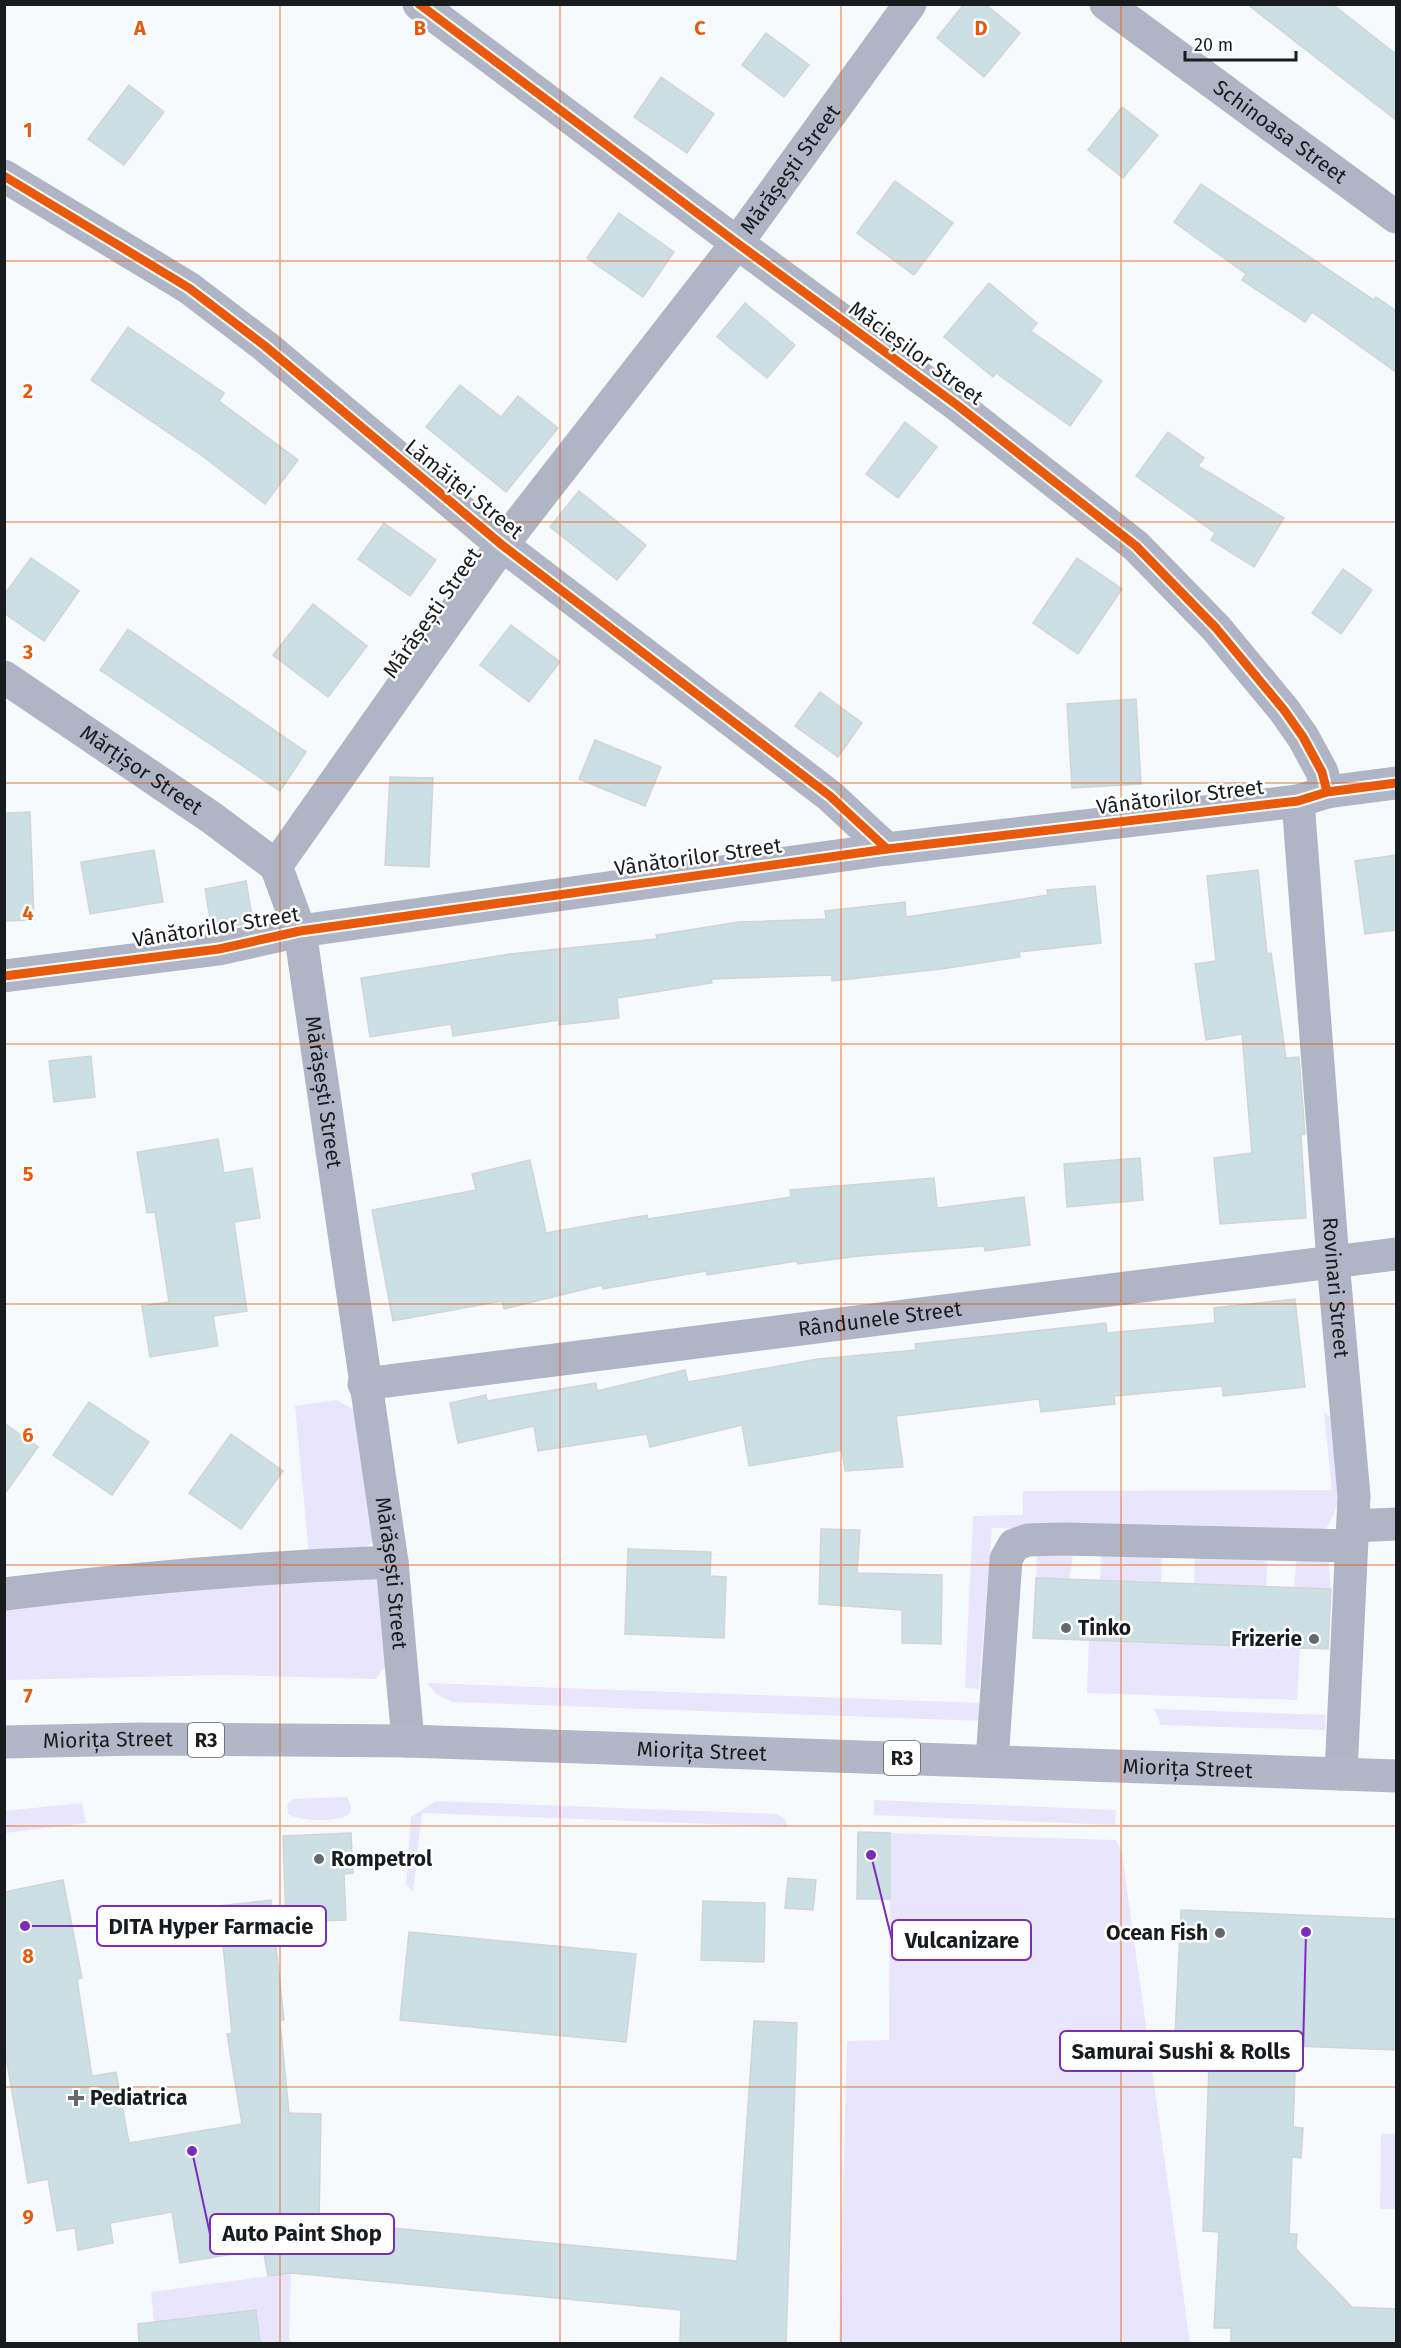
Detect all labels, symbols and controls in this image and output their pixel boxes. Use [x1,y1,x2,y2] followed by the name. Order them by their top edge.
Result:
[133,16,147,40] text: A
[414,16,426,40] text: B
[694,16,706,40] text: C
[974,16,988,40] text: D
[1185,24,1296,62] scale bar
[1194,34,1233,56] text: 20 m
[1208,74,1352,190] street label: Schinoasa Street
[735,99,846,239] street label: Mărășești Street
[23,118,33,142] text: 1
[844,296,989,411] street label: Măcieșilor Street
[23,379,33,403] text: 2
[400,434,529,545] street label: Lămăiței Street
[377,542,487,683] street label: Mărășești Street
[22,640,33,664] text: 3
[75,719,208,821] street label: Mărțișor Street
[1095,774,1266,820] street label: Vânătorilor Street
[613,832,784,882] street label: Vânătorilor Street
[22,901,34,925] text: 4
[131,901,302,953] street label: Vânătorilor Street
[300,1014,347,1170] street label: Mărășești Street
[23,1162,34,1186] text: 5
[1317,1216,1355,1359] street label: Rovinari Street
[796,1296,964,1342] street label: Rândunele Street
[22,1423,34,1447] text: 6
[370,1495,413,1651] street label: Mărășești Street
[1078,1615,1131,1641] place label: Tinko
[1059,1621,1073,1635] marker: Tinko
[1231,1626,1302,1652] place label: Frizerie
[1307,1632,1321,1646] marker: Frizerie
[23,1684,33,1708] text: 7
[188,1723,224,1757] road number: R3
[43,1726,174,1754] street label: Miorița Street
[636,1736,768,1767] street label: Miorița Street
[884,1741,920,1775] road number: R3
[1122,1753,1253,1784] street label: Miorița Street
[331,1846,433,1872] place label: Rompetrol
[312,1852,326,1866] marker: Rompetrol
[97,1906,326,1946] callout: DITA Hyper Farmacie
[109,1913,313,1940] text: DITA Hyper Farmacie
[892,1920,1031,1960] callout: Vulcanizare
[1106,1920,1208,1946] place label: Ocean Fish
[1213,1926,1227,1940] marker: Ocean Fish
[904,1927,1019,1954] text: Vulcanizare
[22,1944,34,1968] text: 8
[1060,2031,1303,2071] callout: Samurai Sushi & Rolls
[1072,2038,1291,2065] text: Samurai Sushi & Rolls
[90,2085,187,2111] place label: Pediatrica
[67,2089,85,2107] marker: Pediatrica
[22,2205,34,2229] text: 9
[210,2214,394,2254] callout: Auto Paint Shop
[221,2220,382,2247] text: Auto Paint Shop

